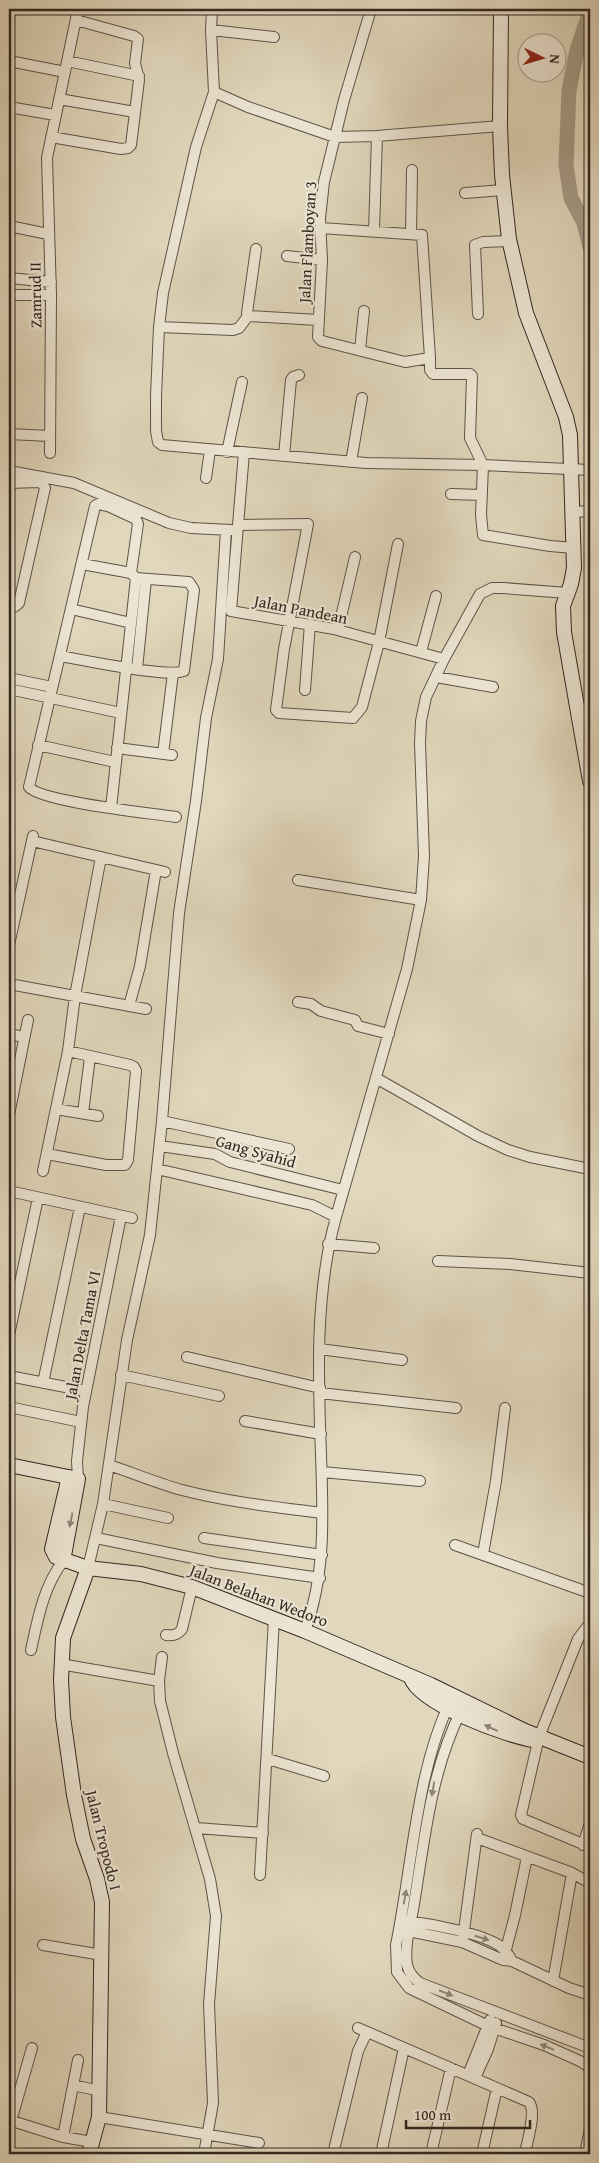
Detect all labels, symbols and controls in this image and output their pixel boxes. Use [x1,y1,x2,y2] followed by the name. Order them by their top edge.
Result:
[516,32,566,82] north arrow
[545,54,565,65] text: N
[292,180,322,306] street label: Jalan Flamboyan 3
[22,262,48,328] street label: Zamrud II
[250,588,350,630] street label: Jalan Pandean
[213,1128,299,1174] street label: Gang Syahid
[57,1268,106,1404] street label: Jalan Delta Tama VI
[67,1513,75,1529] one-way arrow
[184,1557,332,1632] street label: Jalan Belahan Wedoro
[484,1724,498,1732] one-way arrow
[429,1781,437,1797] one-way arrow
[79,1785,128,1893] street label: Jalan Tropodo I
[401,1889,409,1905] one-way arrow
[475,1935,490,1943] one-way arrow
[439,1990,454,1998] one-way arrow
[539,2043,554,2051] one-way arrow
[406,2098,530,2130] scale bar
[414,2104,452,2125] text: 100 m

